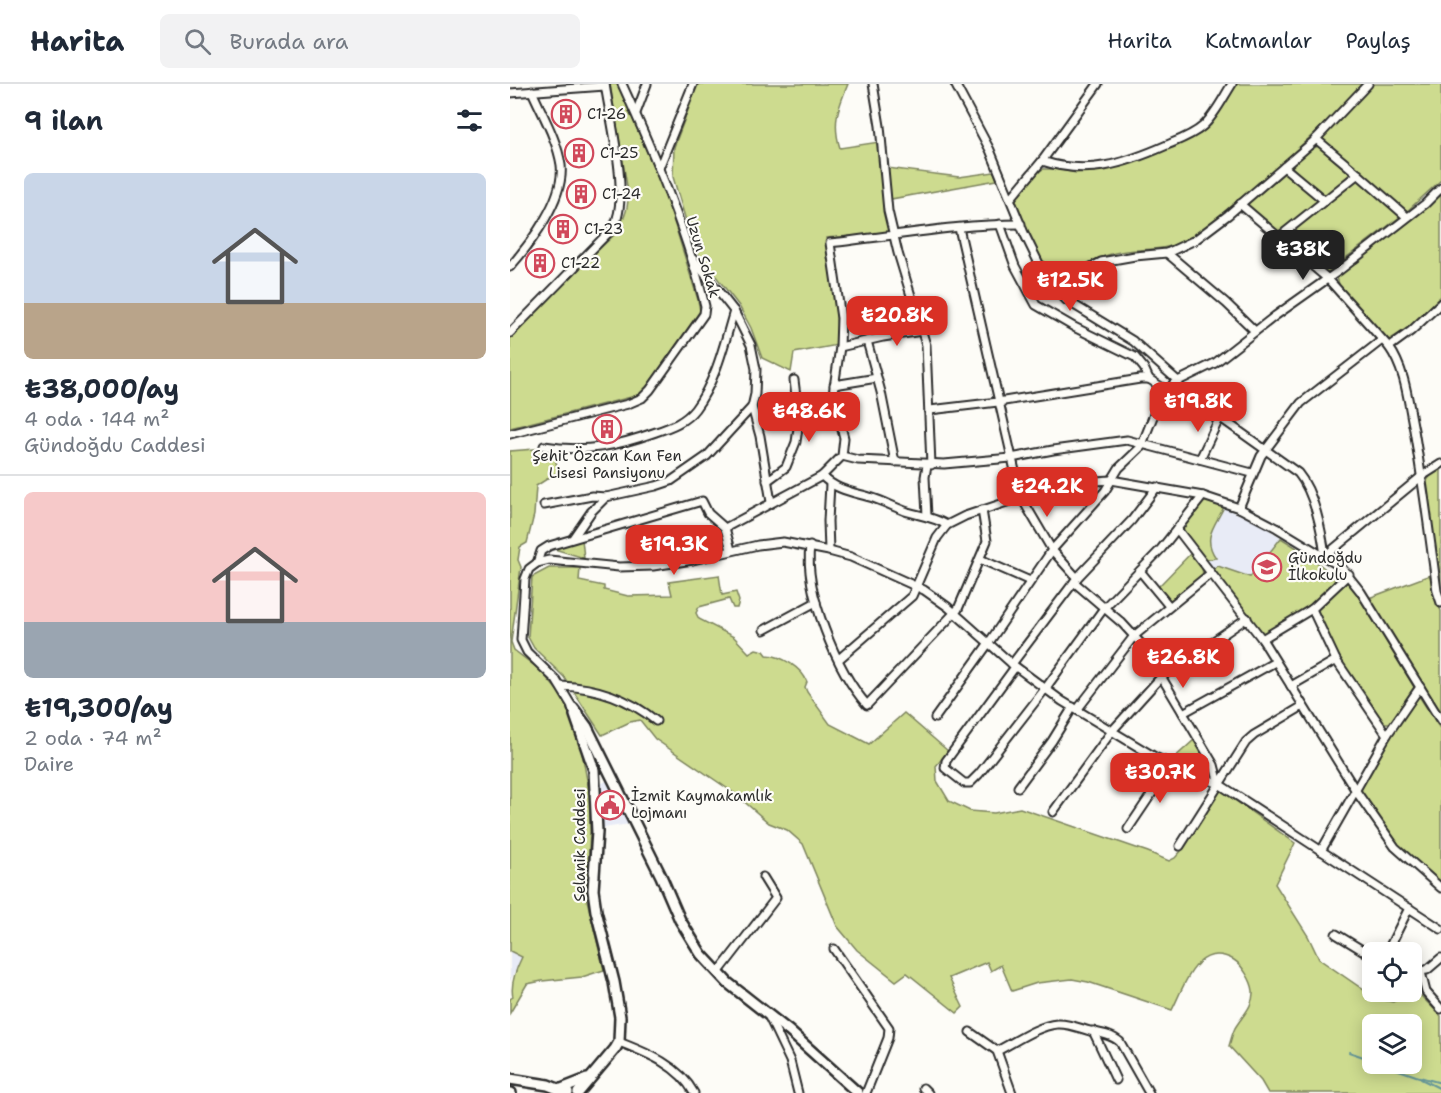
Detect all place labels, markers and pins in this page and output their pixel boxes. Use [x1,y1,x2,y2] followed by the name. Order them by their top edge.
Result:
[550,98,582,130] building icon: C1-26
[587,104,626,124] place label: C1-26
[563,137,595,169] building icon: C1-25
[600,143,638,163] place label: C1-25
[565,178,597,210] building icon: C1-24
[602,184,641,204] place label: C1-24
[547,213,579,245] building icon: C1-23
[584,219,623,239] place label: C1-23
[1267,230,1339,281] pin: ₺38K
[524,247,556,279] building icon: C1-22
[561,253,600,273] place label: C1-22
[1021,261,1119,312] pin: ₺12.5K
[848,296,946,347] pin: ₺20.8K
[1149,382,1247,433] pin: ₺19.8K
[760,392,858,443] pin: ₺48.6K
[591,413,623,445] building icon: Şehit Özcan Kan Fen Lisesi Pansiyonu
[532,446,682,483] place label: Şehit Özcan Kan Fen Lisesi Pansiyonu
[998,467,1096,518] pin: ₺24.2K
[625,525,723,576] pin: ₺19.3K
[1288,548,1363,585] place label: Gündoğdu İlkokulu
[1251,551,1283,583] school or university icon: Gündoğdu İlkokulu
[1134,638,1232,689] pin: ₺26.8K
[1111,753,1209,804] pin: ₺30.7K
[631,786,773,823] place label: İzmit Kaymakamlık Lojmanı
[594,789,626,821] public building icon: İzmit Kaymakamlık Lojmanı

